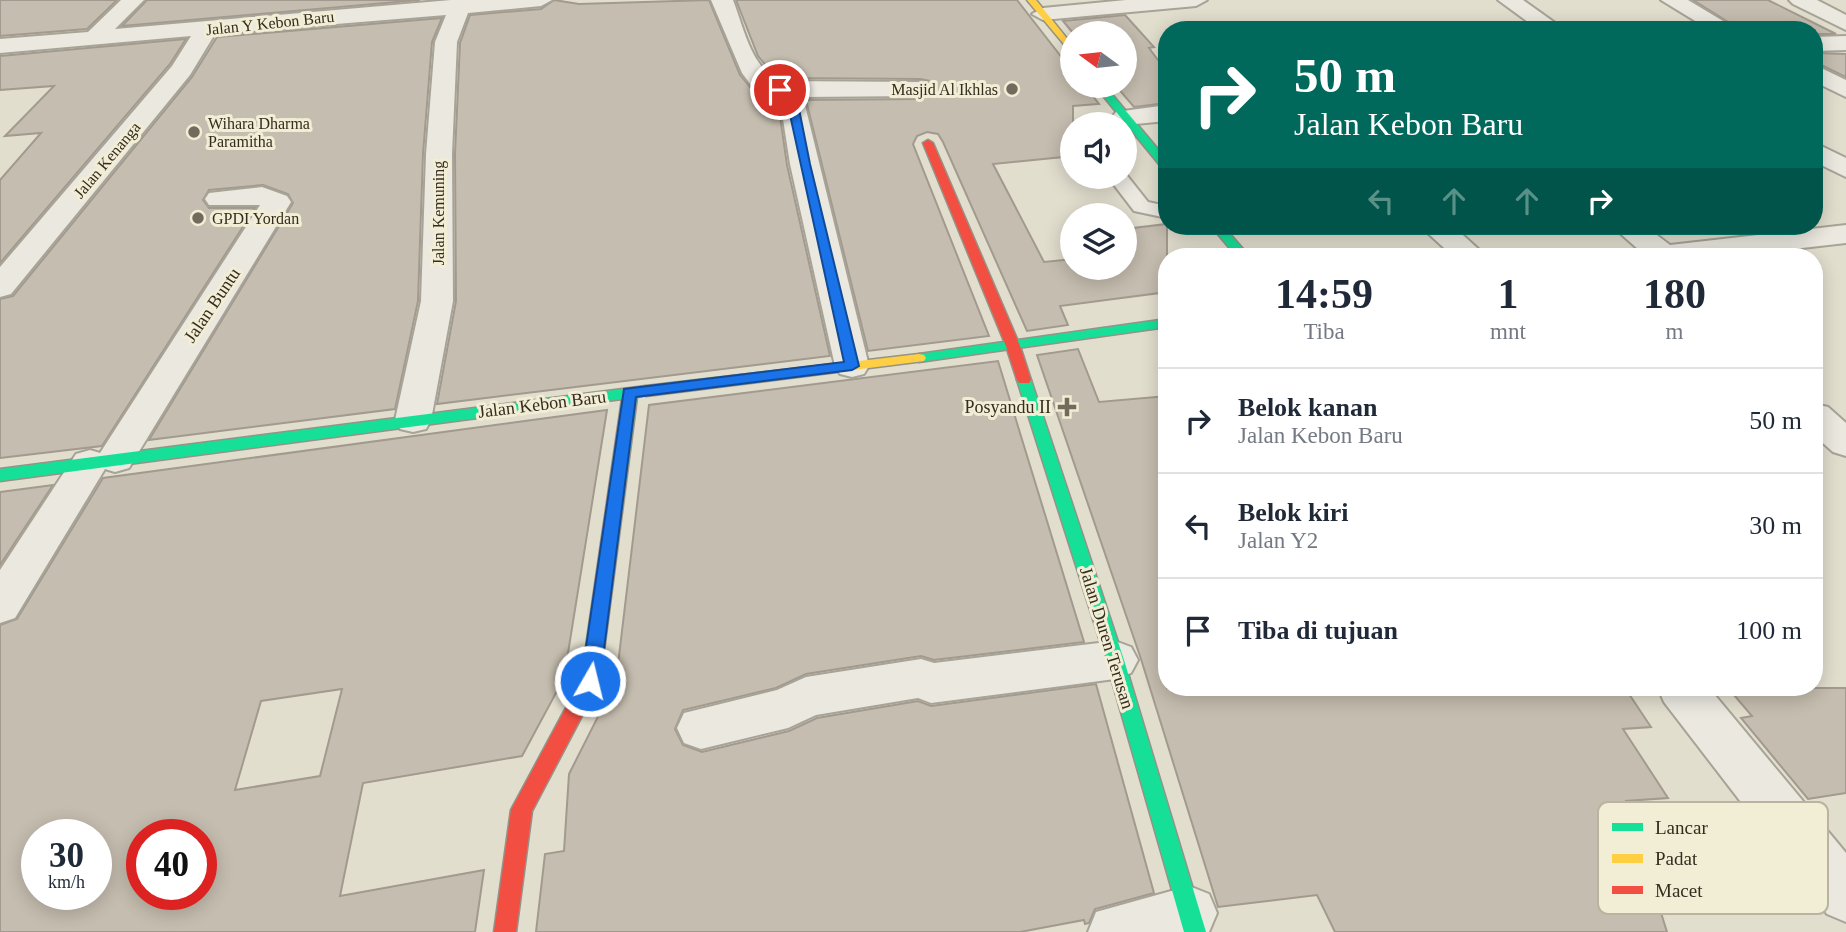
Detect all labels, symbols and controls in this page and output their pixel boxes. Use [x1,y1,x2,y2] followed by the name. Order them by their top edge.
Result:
[205,8,335,38] street label: Jalan Y Kebon Baru
[1060,21,1138,98] north arrow
[1060,21,1137,280] map controls
[1294,48,1396,103] text: 50 m
[1179,49,1270,140] icon: right
[750,60,810,120] pin
[761,71,799,109] icon: arrive
[891,81,998,99] place label: Masjid Al Ikhlas
[1004,81,1020,97] marker: Masjid Al Ikhlas
[1294,106,1523,142] text: Jalan Kebon Baru
[1060,112,1137,189] button: sound
[208,115,310,150] place label: Wihara Dharma Paramitha
[70,119,144,202] street label: Jalan Kenanga
[186,124,202,140] marker: Wihara Dharma Paramitha
[430,161,448,265] street label: Jalan Kemuning
[1362,182,1400,220] icon: left
[1435,182,1473,220] icon: ahead
[1508,182,1546,220] icon: ahead
[1581,182,1619,220] icon: right
[1060,203,1137,280] button: layers
[190,210,206,226] marker: GPDI Yordan
[212,210,299,227] place label: GPDI Yordan
[180,264,244,346] street label: Jalan Buntu
[1275,271,1373,317] text: 14:59
[1497,271,1518,317] text: 1
[1643,271,1706,317] text: 180
[1303,319,1345,344] text: Tiba
[1490,319,1526,344] text: mnt
[1665,319,1683,344] text: m
[477,386,607,422] street label: Jalan Kebon Baru
[1238,393,1377,422] text: Belok kanan
[965,397,1051,417] place label: Posyandu II
[1057,397,1077,417] marker: Posyandu II
[1179,402,1217,440] icon: right
[1749,406,1802,435] text: 50 m
[1238,423,1403,448] text: Jalan Kebon Baru
[1238,498,1349,527] text: Belok kiri
[1179,507,1217,545] icon: left
[1749,511,1802,540] text: 30 m
[1238,528,1318,553] text: Jalan Y2
[1076,565,1138,711] street label: Jalan Duren Terusan
[1179,612,1217,650] icon: arrive
[1238,616,1398,645] text: Tiba di tujuan
[1736,616,1802,645] text: 100 m
[553,644,627,718] position arrow
[1598,802,1828,914] legend
[1655,817,1708,838] text: Lancar
[126,819,217,910] speed limit sign: 40
[49,836,84,875] text: 30
[1655,848,1698,869] text: Padat
[48,872,85,892] text: km/h
[1655,880,1703,901] text: Macet

